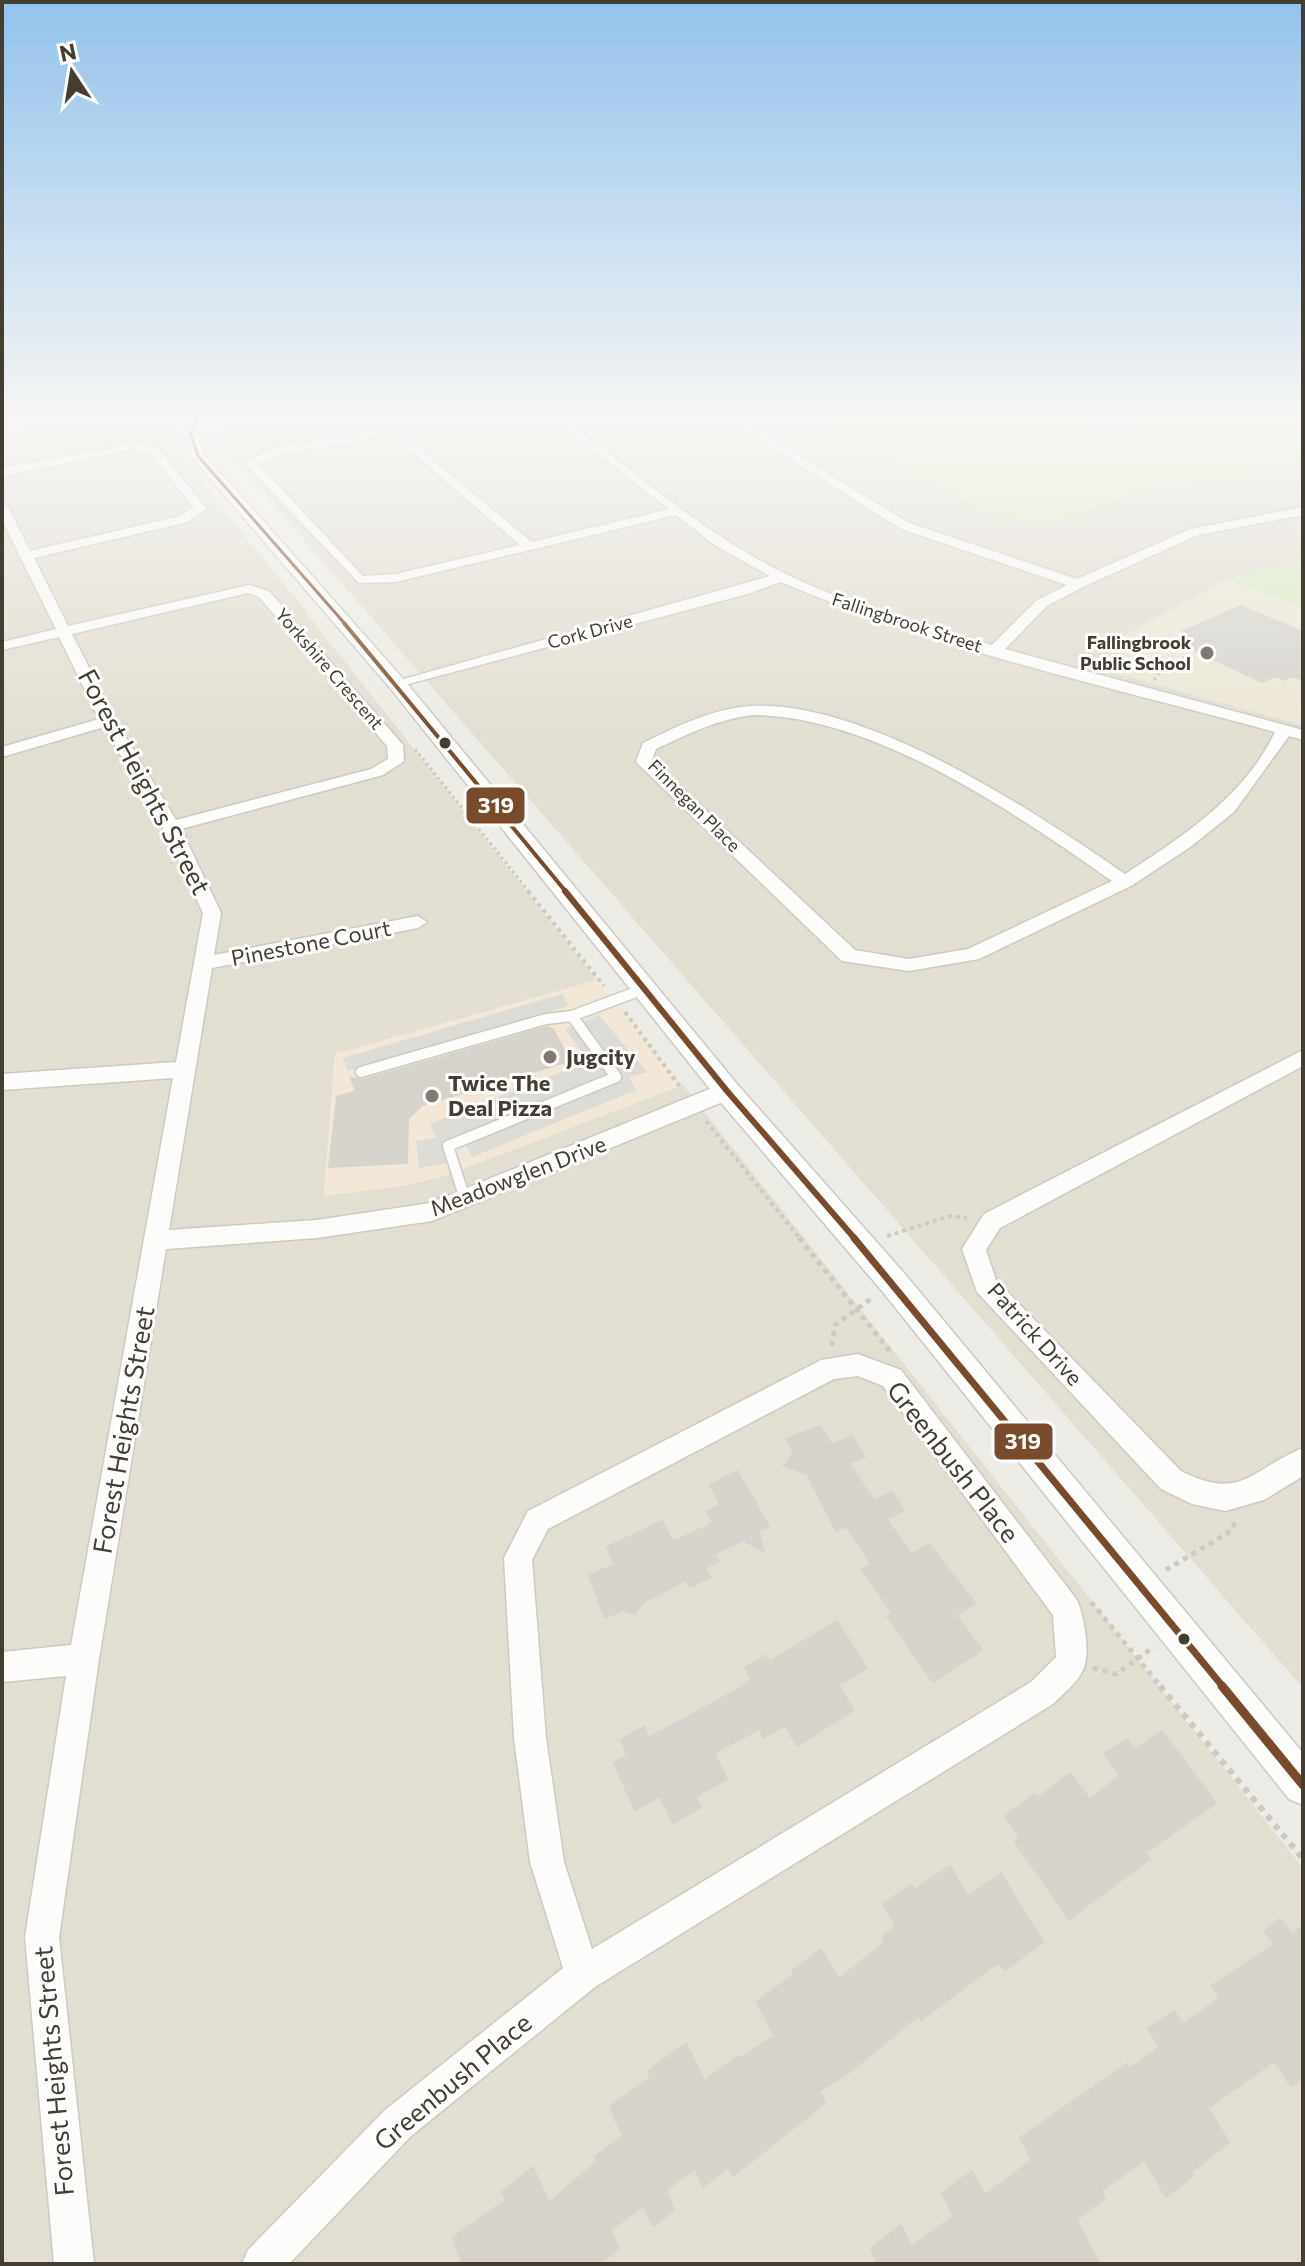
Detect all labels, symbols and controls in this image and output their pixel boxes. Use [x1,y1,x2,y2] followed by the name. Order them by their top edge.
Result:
[32,32,112,112] north arrow
[57,37,79,67] text: N
[830,587,985,657] street label: Fallingbrook Street
[271,603,388,734] street label: Yorkshire Crescent
[545,609,635,653] street label: Cork Drive
[1080,631,1192,674] place label: Fallingbrook Public School
[1198,644,1216,662] marker: Fallingbrook Public School
[73,663,218,899] street label: Forest Heights Street
[437,735,453,751] unlabelled marker
[644,755,745,856] street label: Finnegan Place
[465,786,526,825] line badge: 319
[478,791,514,818] text: 319
[229,914,393,971] street label: Pinestone Court
[566,1043,636,1070] place label: Jugcity
[541,1048,559,1066] marker: Jugcity
[448,1069,552,1121] place label: Twice The Deal Pizza
[423,1087,441,1105] marker: Twice The Deal Pizza
[426,1130,610,1222] street label: Meadowglen Drive
[982,1277,1089,1391] street label: Patrick Drive
[85,1304,160,1556] street label: Forest Heights Street
[882,1374,1027,1548] street label: Greenbush Place
[993,1422,1054,1461] line badge: 319
[1005,1427,1041,1454] text: 319
[1176,1631,1192,1647] unlabelled marker
[26,1945,79,2197] street label: Forest Heights Street
[367,2006,537,2156] street label: Greenbush Place

